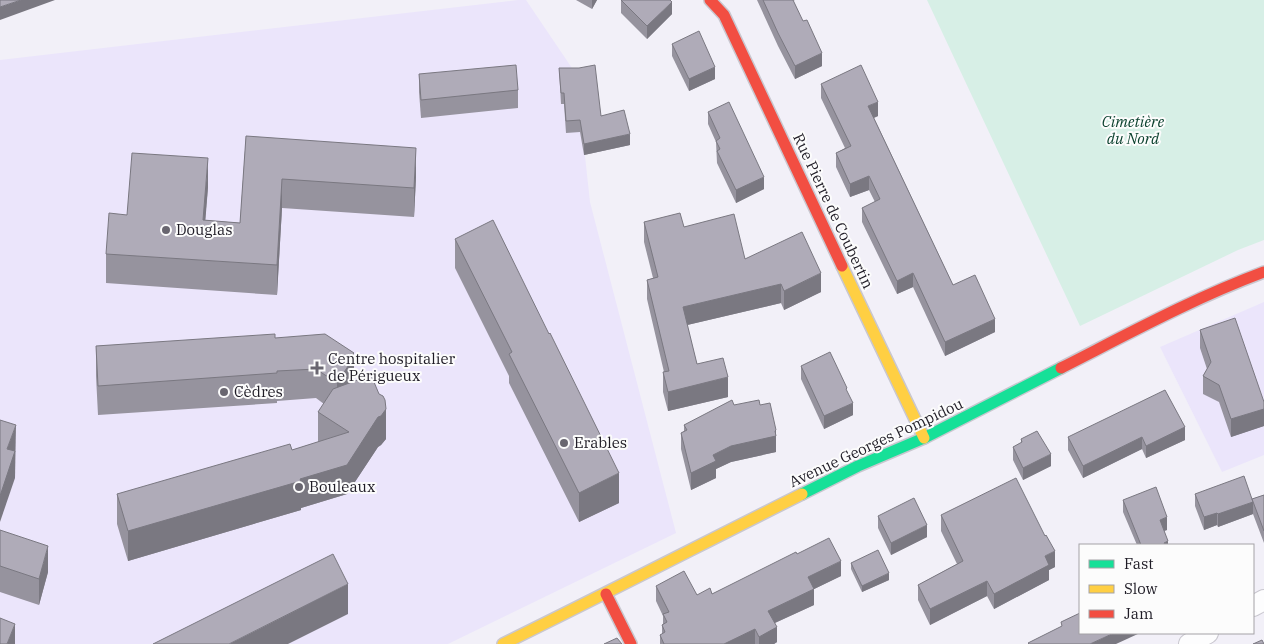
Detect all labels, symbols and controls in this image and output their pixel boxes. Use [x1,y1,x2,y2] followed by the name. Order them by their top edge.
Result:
[1102,112,1164,148] park label: Cimetière du Nord
[789,130,878,292] street label: Rue Pierre de Coubertin
[176,220,233,239] place label: Douglas
[160,224,172,236] marker: Douglas
[328,349,455,385] place label: Centre hospitalier de Périgueux
[310,361,324,375] marker: Centre hospitalier de Périgueux
[234,382,283,401] place label: Cèdres
[218,386,230,398] marker: Cèdres
[786,394,966,491] street label: Avenue Georges Pompidou
[574,433,627,452] place label: Erables
[558,437,570,449] marker: Erables
[309,477,375,496] place label: Bouleaux
[293,481,305,493] marker: Bouleaux
[1079,544,1254,634] legend
[1124,554,1154,573] text: Fast
[1124,579,1158,598] text: Slow
[1124,604,1153,623] text: Jam

